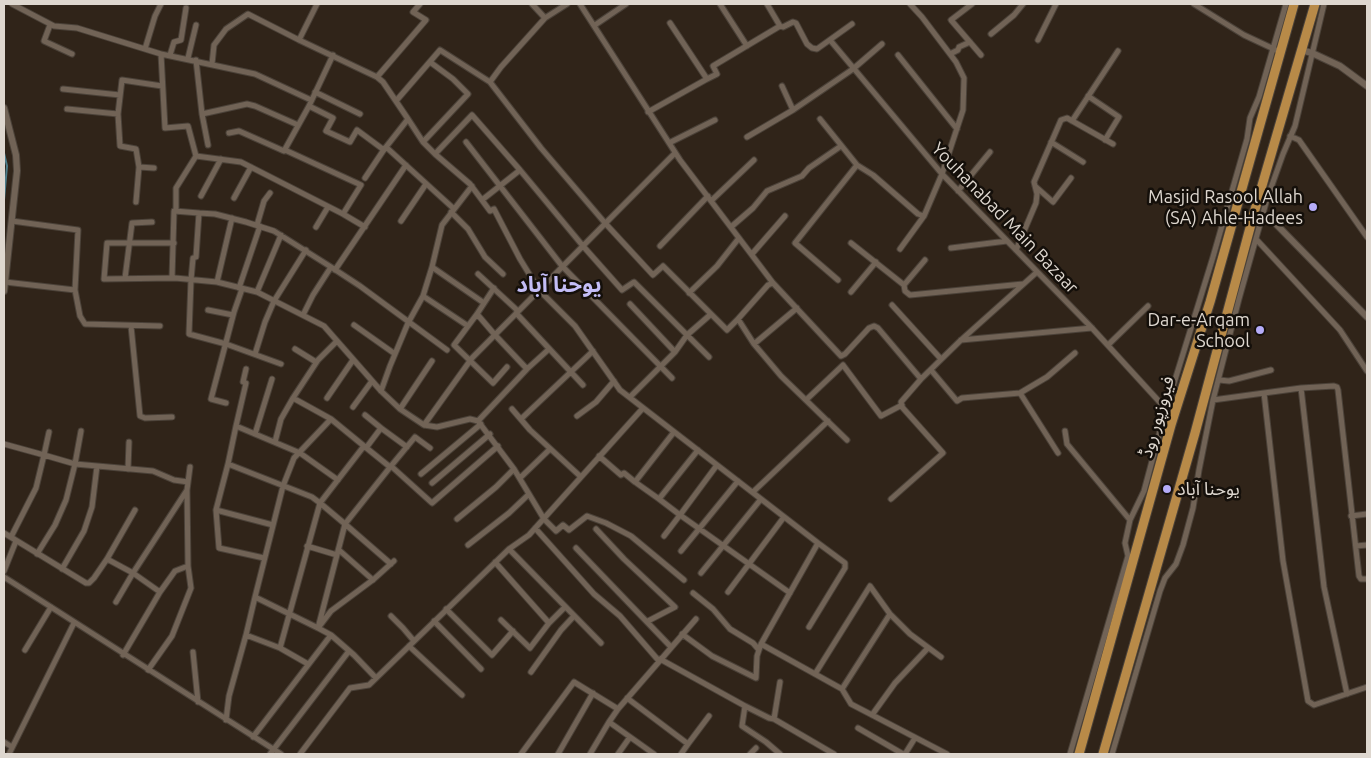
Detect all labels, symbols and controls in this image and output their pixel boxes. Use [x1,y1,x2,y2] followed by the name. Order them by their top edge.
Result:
[927,138,1083,298] street label: Youhanabad Main Bazaar
[1148,186,1303,228] place label: Masjid Rasool Allah (SA) Ahle-Hadees
[1307,201,1319,213] marker: Masjid Rasool Allah (SA) Ahle-Hadees
[516,272,602,298] district label: یوحنا آباد
[1147,309,1250,352] place label: Dar-e-Arqam School
[1254,324,1266,336] marker: Dar-e-Arqam School
[1135,374,1179,460] street label: فیروزپور روڈ
[1177,478,1240,500] place label: یوحنا آباد
[1161,483,1173,495] marker: یوحنا آباد

